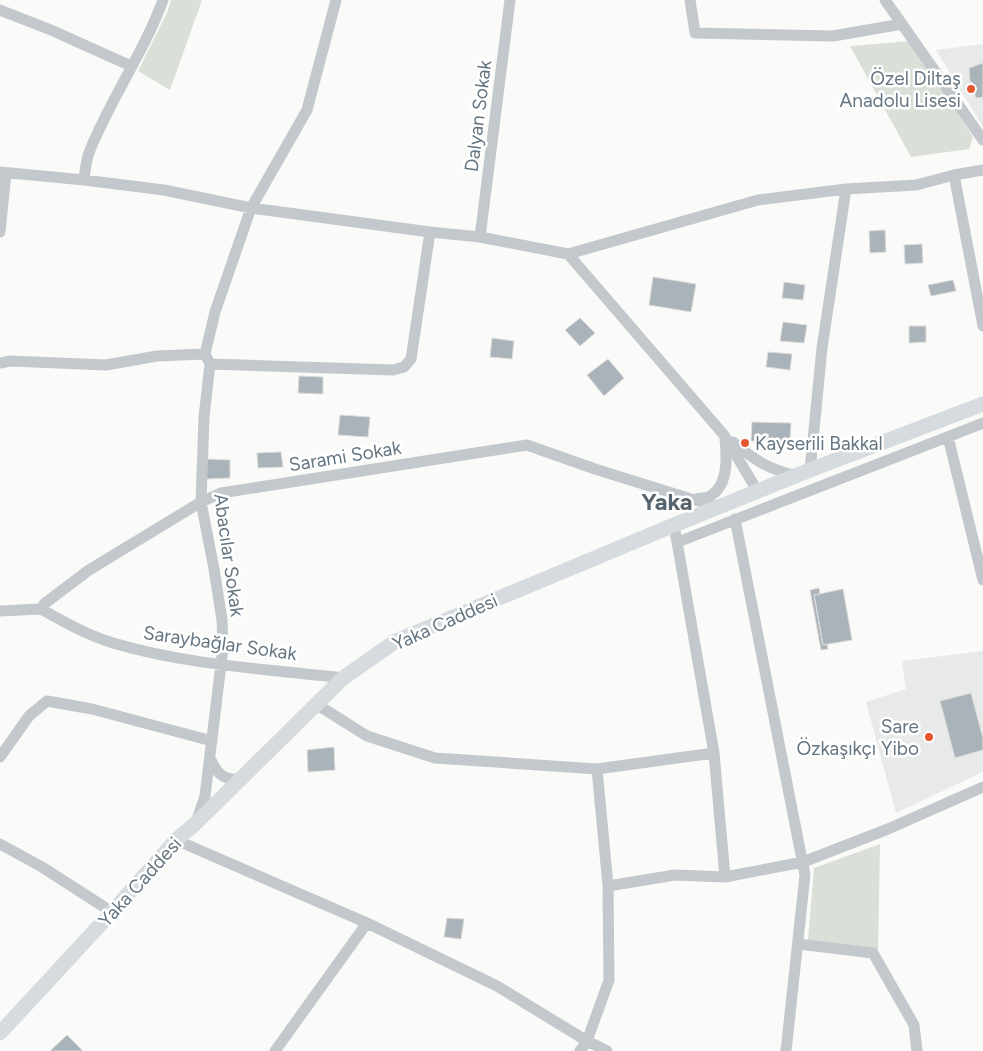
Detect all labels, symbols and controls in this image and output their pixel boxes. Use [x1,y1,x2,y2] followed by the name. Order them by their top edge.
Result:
[460,58,496,173] street label: Dalyan Sokak
[839,67,961,112] place label: Özel Diltaş Anadolu Lisesi
[965,83,977,95] marker: Özel Diltaş Anadolu Lisesi
[755,432,883,455] place label: Kayserili Bakkal
[287,436,404,476] street label: Sarami Sokak
[739,437,751,449] marker: Kayserili Bakkal
[641,487,693,516] district label: Yaka
[209,492,249,619] street label: Abacılar Sokak
[389,589,501,655] street label: Yaka Caddesi
[142,621,299,665] street label: Saraybağlar Sokak
[796,715,919,760] place label: Sare Özkaşıkçı Yibo
[923,731,935,743] marker: Sare Özkaşıkçı Yibo
[94,832,186,932] street label: Yaka Caddesi

